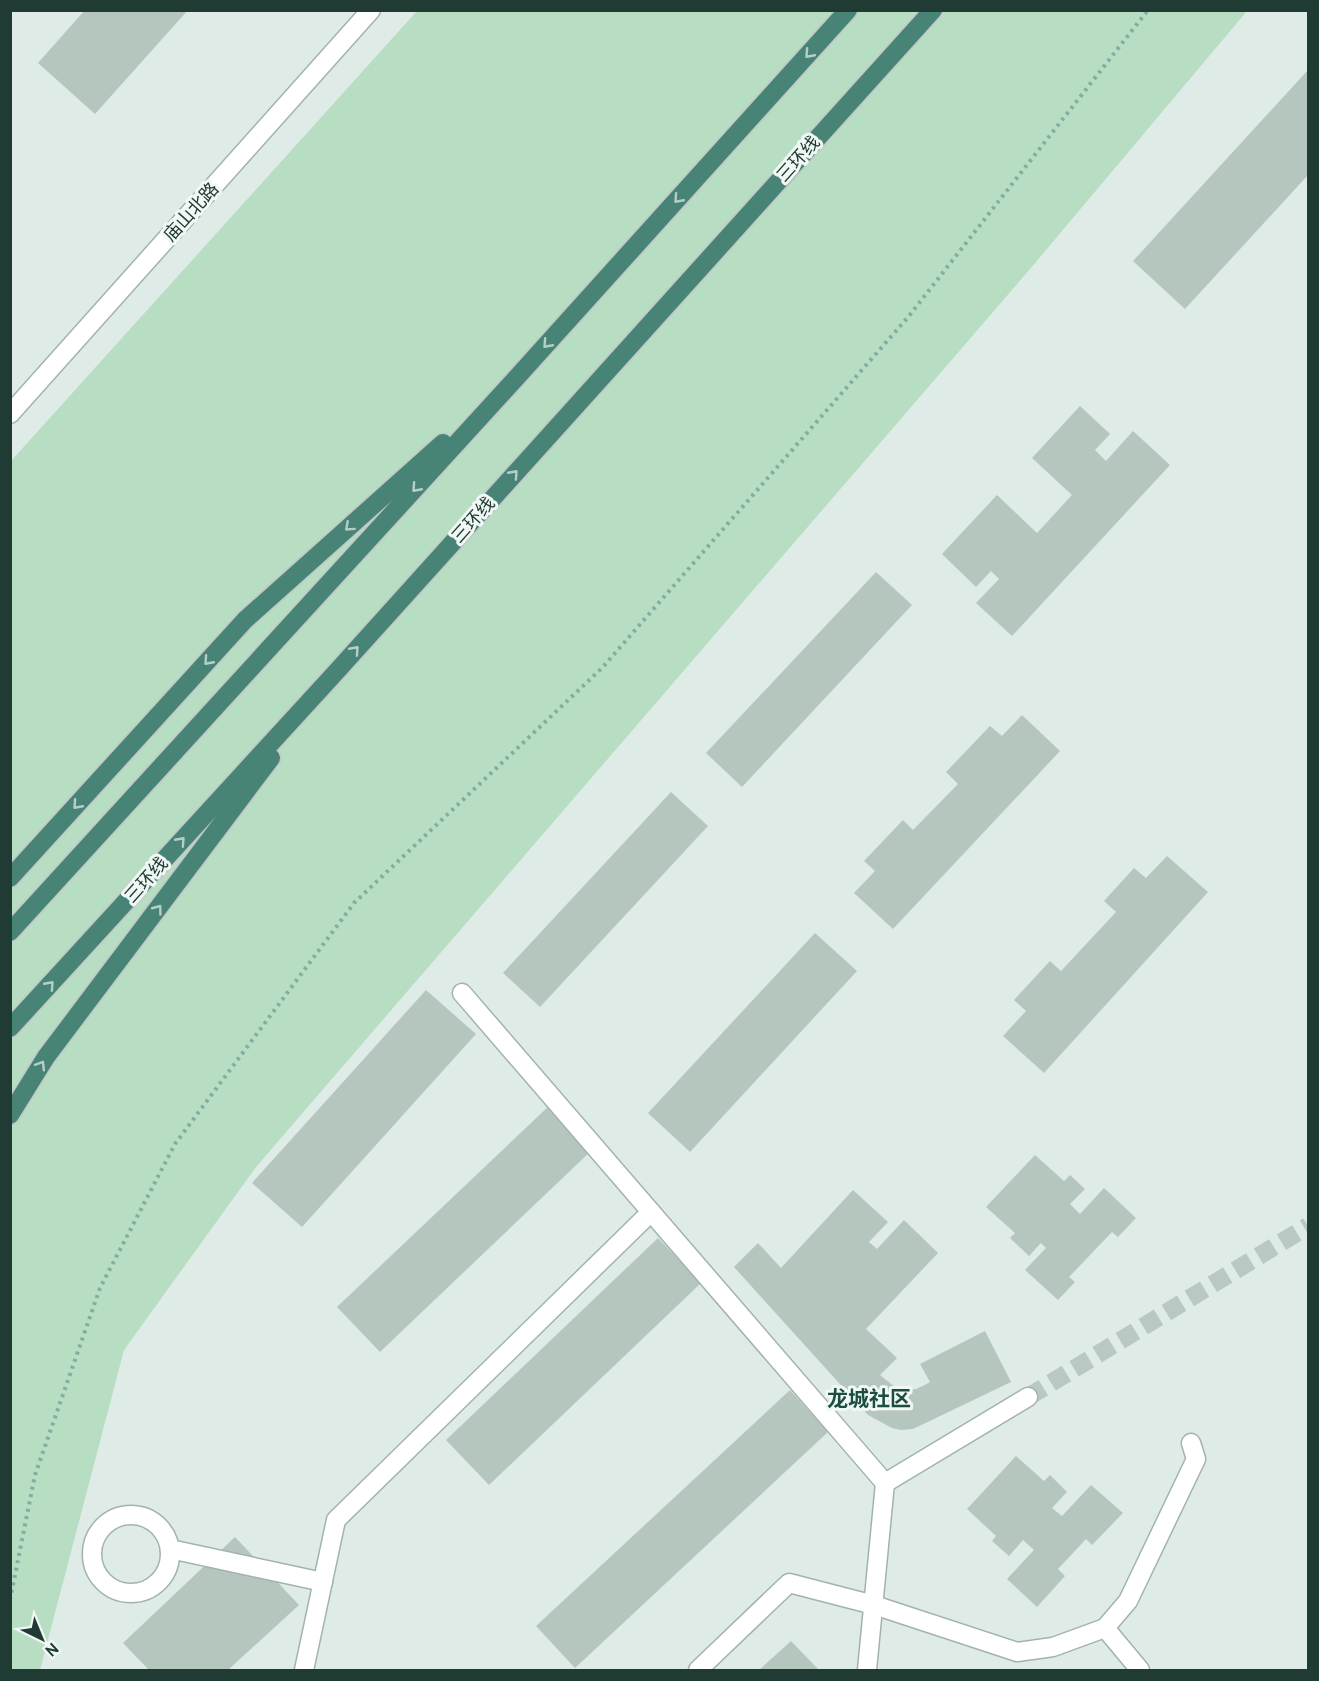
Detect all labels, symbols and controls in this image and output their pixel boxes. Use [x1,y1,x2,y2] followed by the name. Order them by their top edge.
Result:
[805,47,816,58] one-way arrow
[772,132,824,186] street label: 三环线
[159,178,223,246] street label: 庙山北路
[674,192,685,203] one-way arrow
[543,337,554,347] one-way arrow
[507,471,518,481] one-way arrow
[412,481,423,492] one-way arrow
[447,493,499,547] street label: 三环线
[345,520,356,531] one-way arrow
[348,646,359,657] one-way arrow
[204,654,215,665] one-way arrow
[73,798,84,809] one-way arrow
[174,837,185,848] one-way arrow
[120,853,172,907] street label: 三环线
[151,904,162,915] one-way arrow
[43,981,54,992] one-way arrow
[34,1061,46,1071] one-way arrow
[827,1386,911,1411] district label: 龙城社区
[12,1609,72,1669] north arrow
[41,1639,63,1660] text: N

